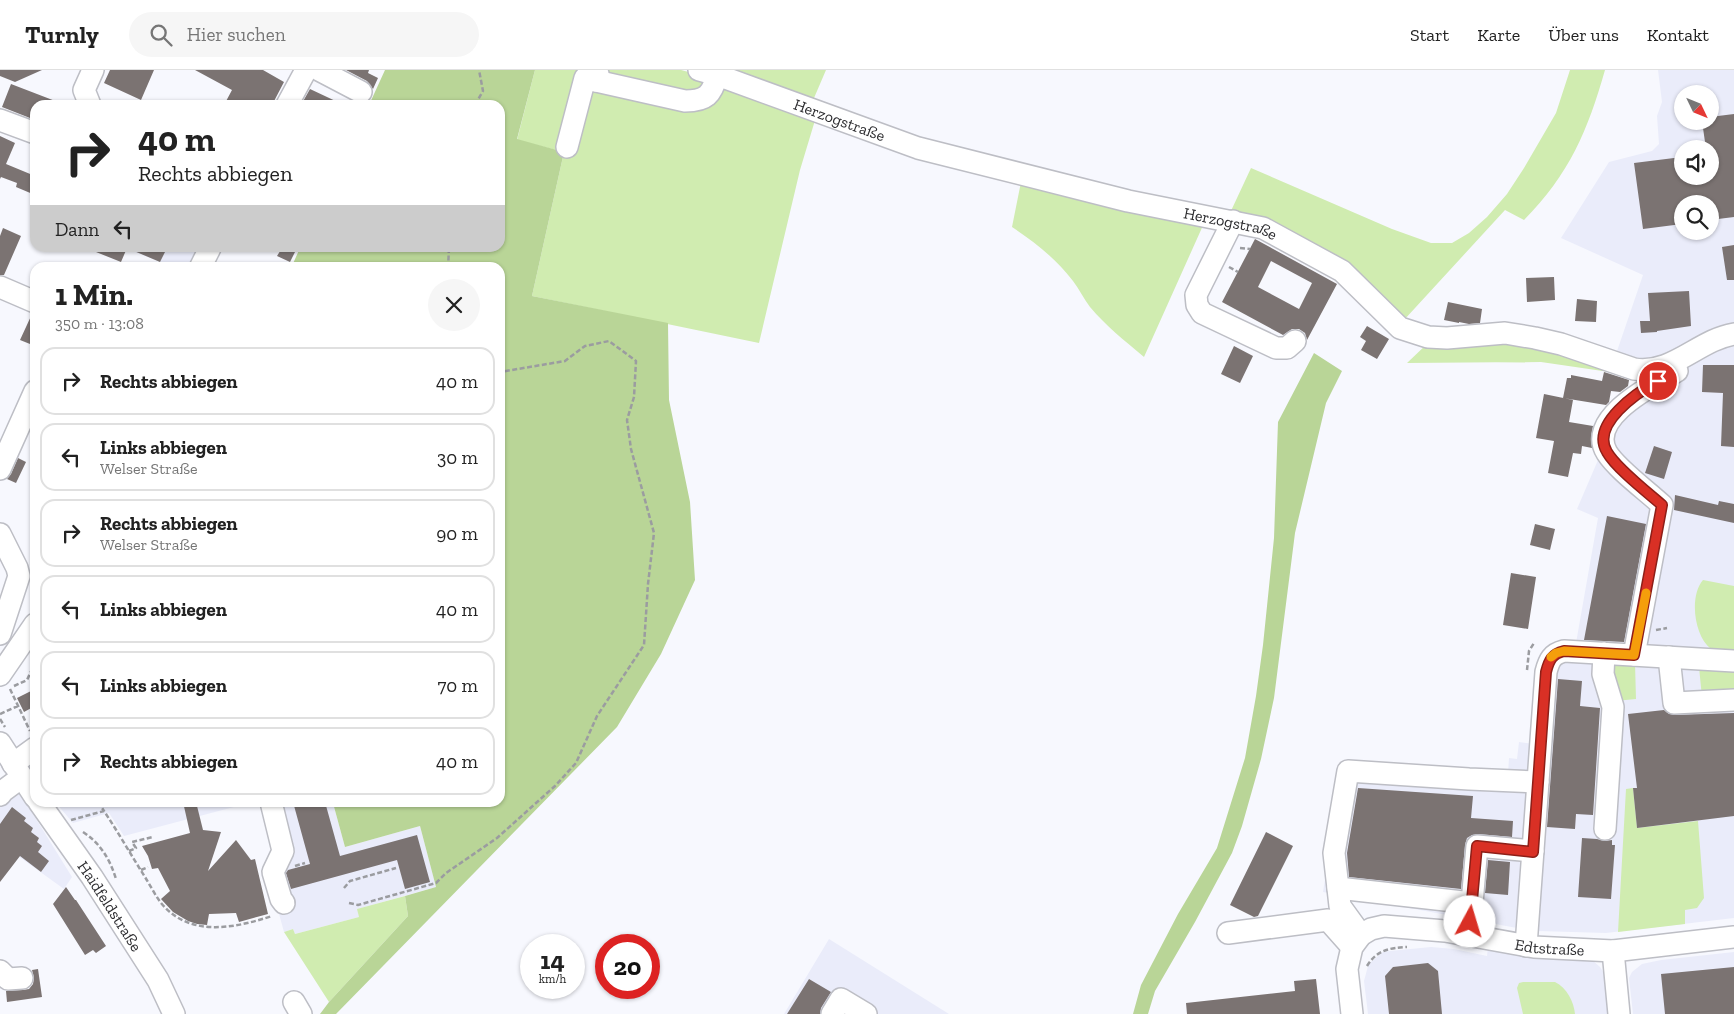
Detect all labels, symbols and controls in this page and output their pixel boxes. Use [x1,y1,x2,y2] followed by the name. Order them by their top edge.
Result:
[129,12,479,57] search box
[25,20,99,49] text: Turnly
[147,21,175,49] icon: search
[187,23,286,46] text: Hier suchen
[1410,24,1449,46] text: Start
[1477,24,1520,46] text: Karte
[1548,24,1619,46] text: Über uns
[1647,24,1709,46] text: Kontakt
[1674,85,1719,130] north arrow
[1674,85,1719,240] map controls
[791,94,888,145] street label: Herzogstraße
[138,118,215,160] text: 40 m
[55,120,120,185] icon: right
[1674,140,1719,185] button: sound
[138,160,293,187] text: Rechts abbiegen
[1674,195,1719,240] button: search
[1182,203,1281,244] street label: Herzogstraße
[109,215,137,243] icon: left
[55,218,99,241] text: Dann
[55,277,133,313] text: 1 Min.
[428,279,480,331] button: close
[55,314,144,333] text: 350 m · 13:08
[1637,360,1679,402] pin
[57,367,85,395] icon: right
[1644,367,1672,395] icon: arrive
[100,370,238,393] text: Rechts abbiegen
[436,370,478,393] text: 40 m
[100,436,227,459] text: Links abbiegen
[57,443,85,471] icon: left
[437,446,478,469] text: 30 m
[100,459,197,478] text: Welser Straße
[100,512,238,535] text: Rechts abbiegen
[57,519,85,547] icon: right
[436,522,478,545] text: 90 m
[100,535,197,554] text: Welser Straße
[57,595,85,623] icon: left
[100,598,227,621] text: Links abbiegen
[436,598,478,621] text: 40 m
[57,671,85,699] icon: left
[100,674,227,697] text: Links abbiegen
[437,674,478,697] text: 70 m
[57,747,85,775] icon: right
[100,750,238,773] text: Rechts abbiegen
[436,750,478,773] text: 40 m
[74,857,146,955] street label: Haidfeldstraße
[1443,895,1495,947] position arrow
[595,934,660,999] speed limit sign: 20
[1513,934,1585,959] street label: Edtstraße
[540,945,565,975] text: 14
[539,972,566,986] text: km/h

